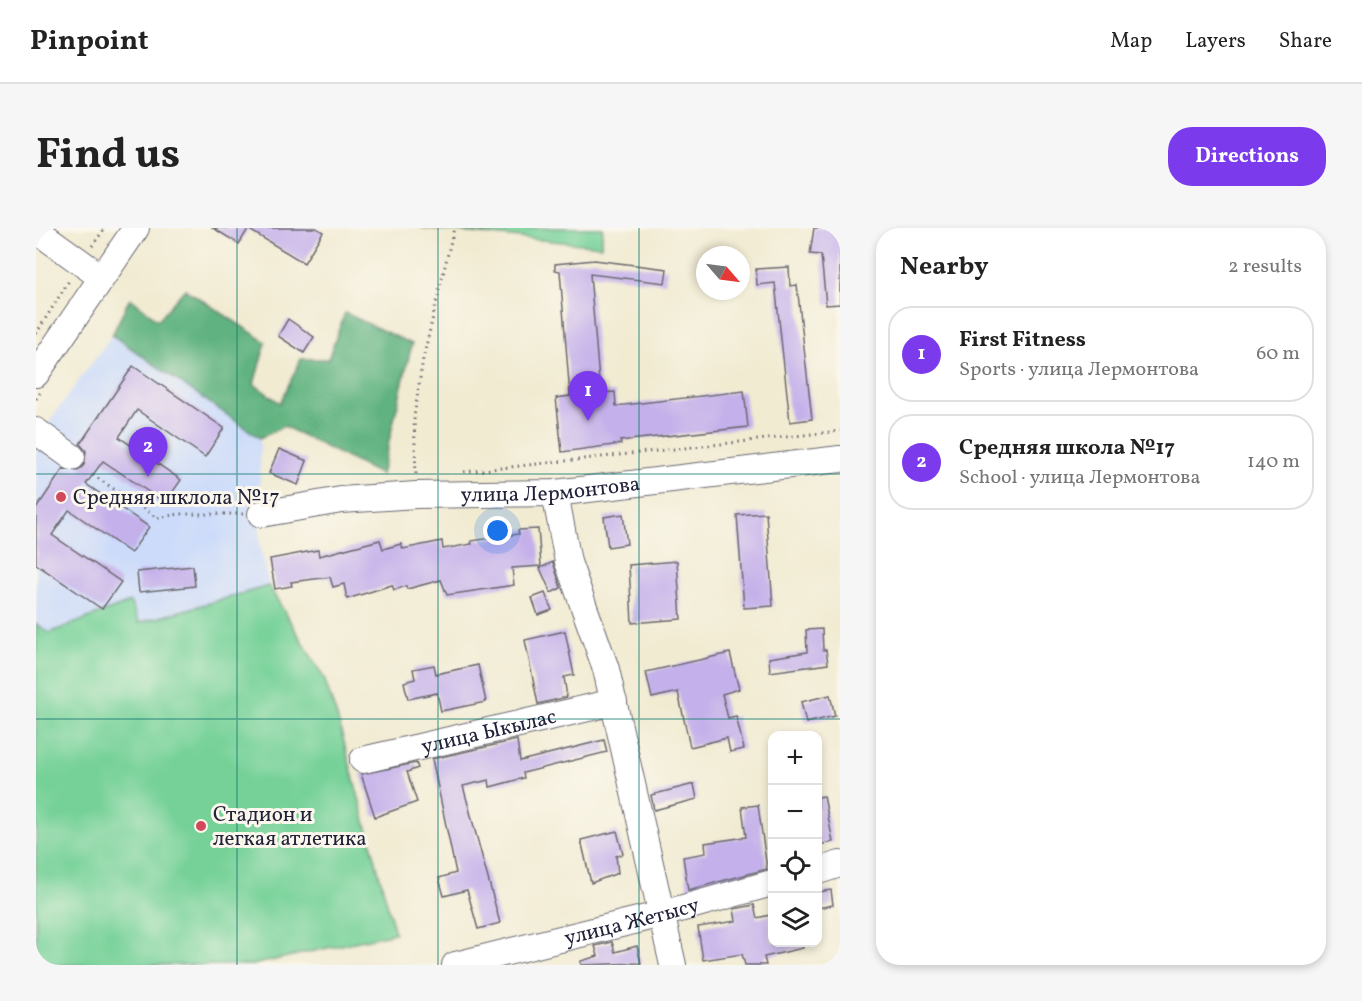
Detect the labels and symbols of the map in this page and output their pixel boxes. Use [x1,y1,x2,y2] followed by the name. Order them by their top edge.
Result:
[696,246,750,300] north arrow
[568,372,608,421] pin: 1
[128,428,168,477] pin: 2
[461,470,642,510] street label: улица Лермонтова
[73,484,280,513] place label: Средняя шклола №17
[54,490,68,504] marker: Средняя шклола №17
[483,516,512,545] your location
[419,703,559,762] street label: улица Ыкылас
[213,801,367,854] place label: Стадион и легкая атлетика
[194,819,208,833] marker: Стадион и легкая атлетика
[561,891,703,954] street label: улица Жетысу

